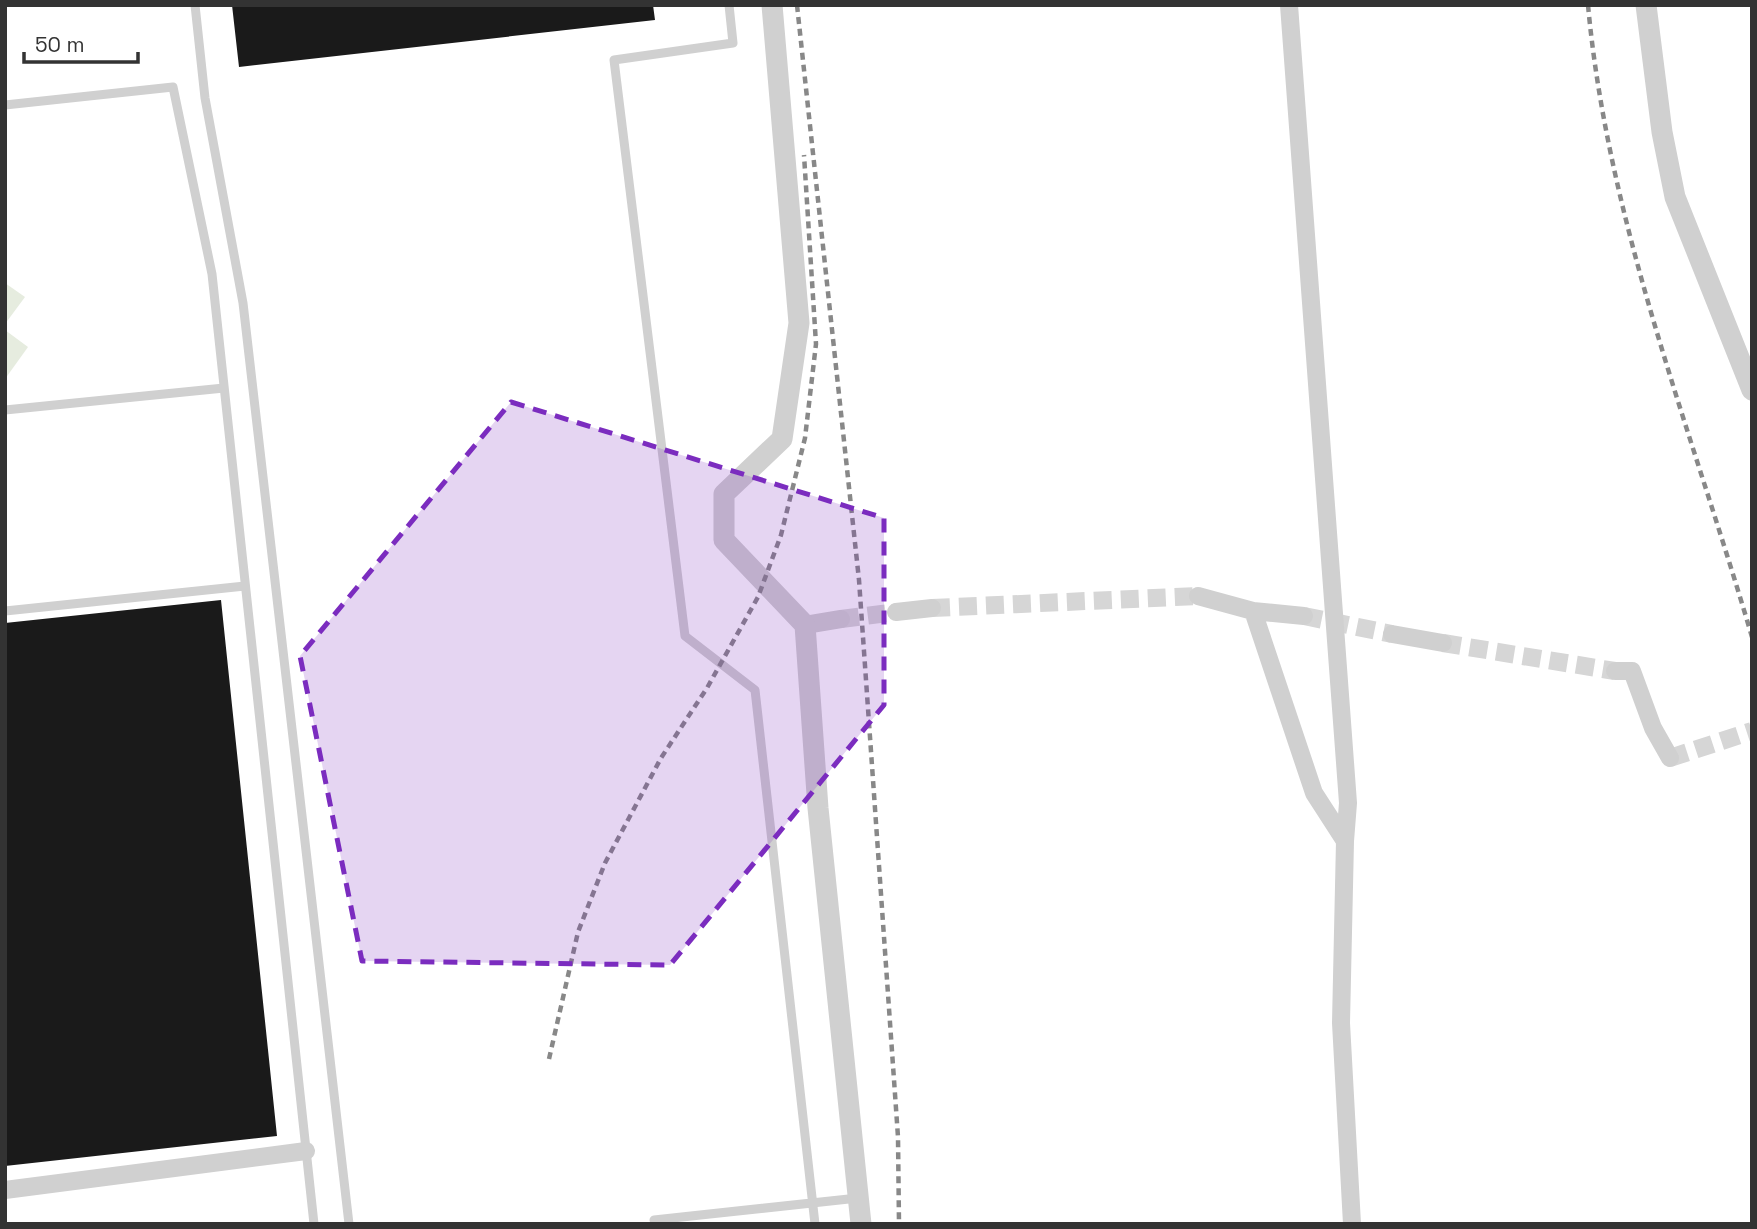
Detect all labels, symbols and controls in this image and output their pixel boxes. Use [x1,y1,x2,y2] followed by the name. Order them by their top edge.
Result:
[24,21,138,65] scale bar
[35,31,85,58] text: 50 m

